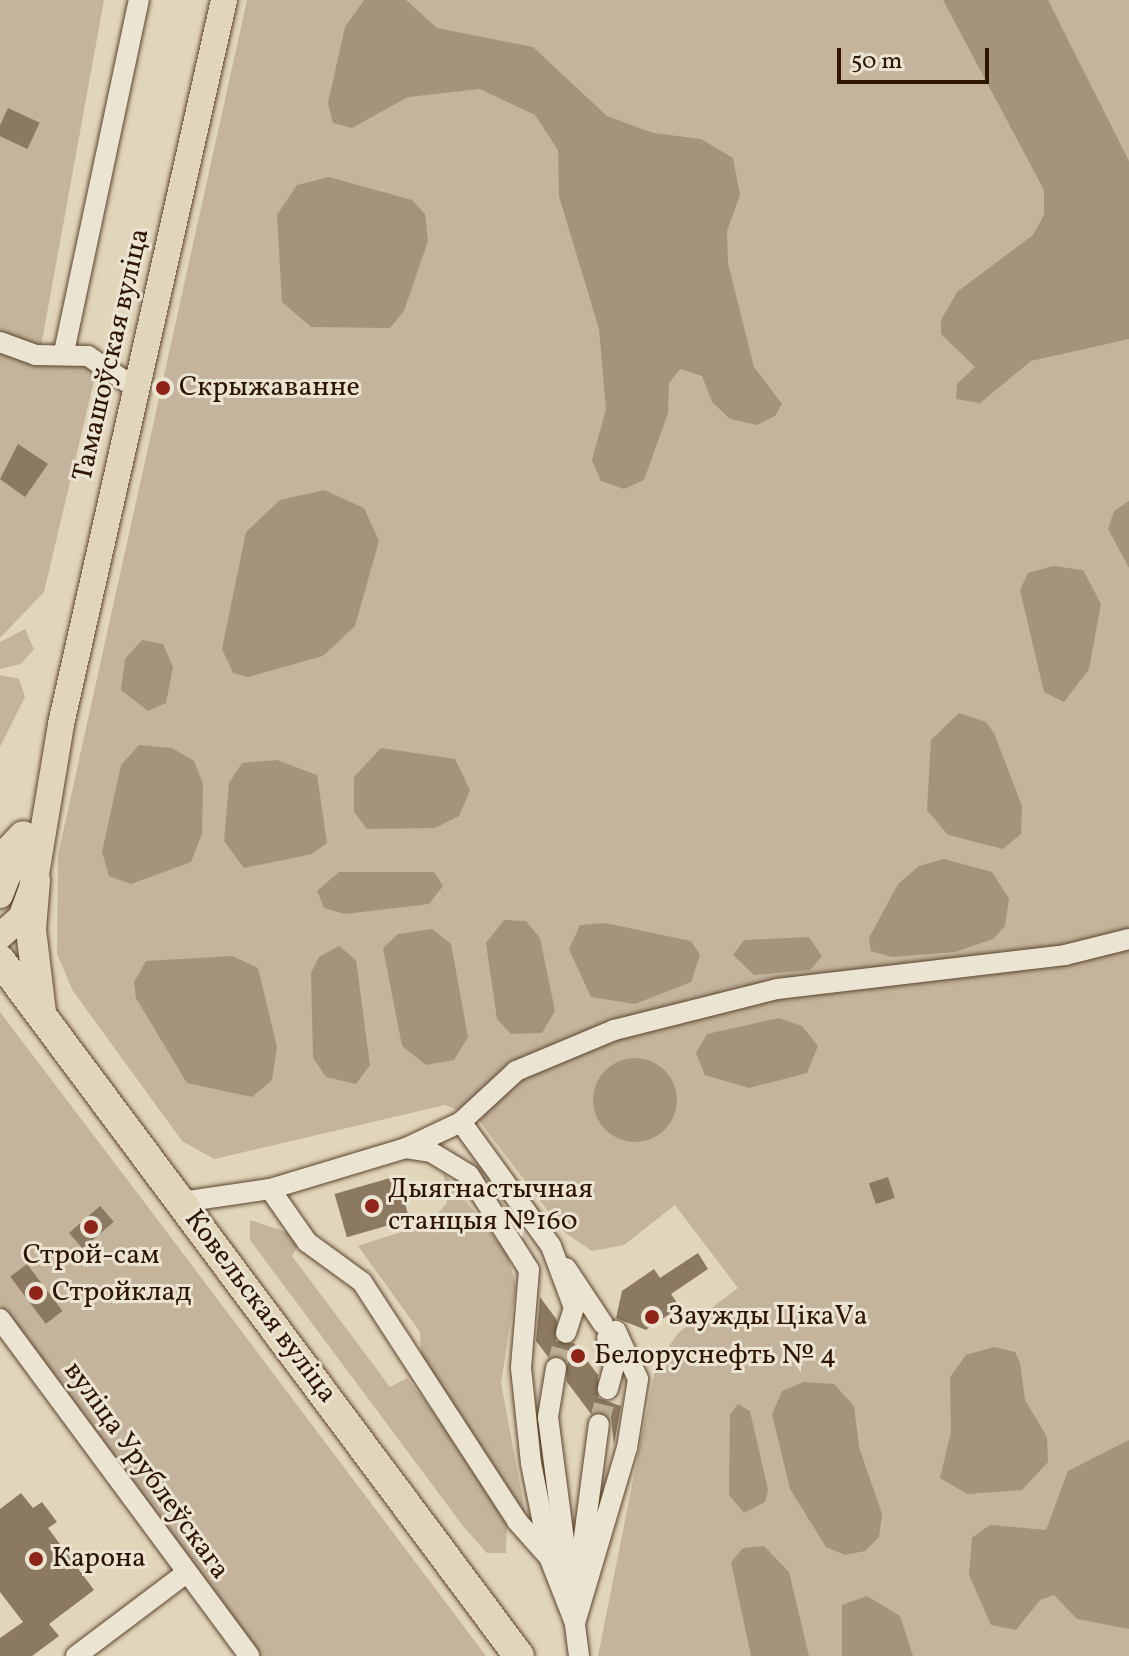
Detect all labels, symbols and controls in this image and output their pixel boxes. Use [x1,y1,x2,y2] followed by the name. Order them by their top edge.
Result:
[841,32,993,82] scale bar
[851,45,903,79] text: 50 m
[67,225,157,485] street label: Тамашоўская вуліца
[179,371,360,405] place label: Скрыжаванне
[154,379,172,397] marker: Скрыжаванне
[388,1173,593,1239] place label: Дыягнастычная станцыя №160
[363,1197,381,1215] marker: Дыягнастычная станцыя №160
[176,1204,344,1410] street label: Ковельская вуліца
[82,1218,100,1236] marker: Строй-сам
[23,1239,159,1273] place label: Строй-сам
[52,1276,191,1310] place label: Стройклад
[27,1284,45,1302] marker: Стройклад
[668,1300,868,1334] place label: Заужды ЦікаVа
[643,1308,661,1326] marker: Заужды ЦікаVа
[594,1339,836,1373] place label: Белоруснефть № 4
[569,1347,587,1365] marker: Белоруснефть № 4
[56,1356,236,1586] street label: вуліца Урублеўскага
[52,1542,146,1576] place label: Карона
[27,1550,45,1568] marker: Карона

